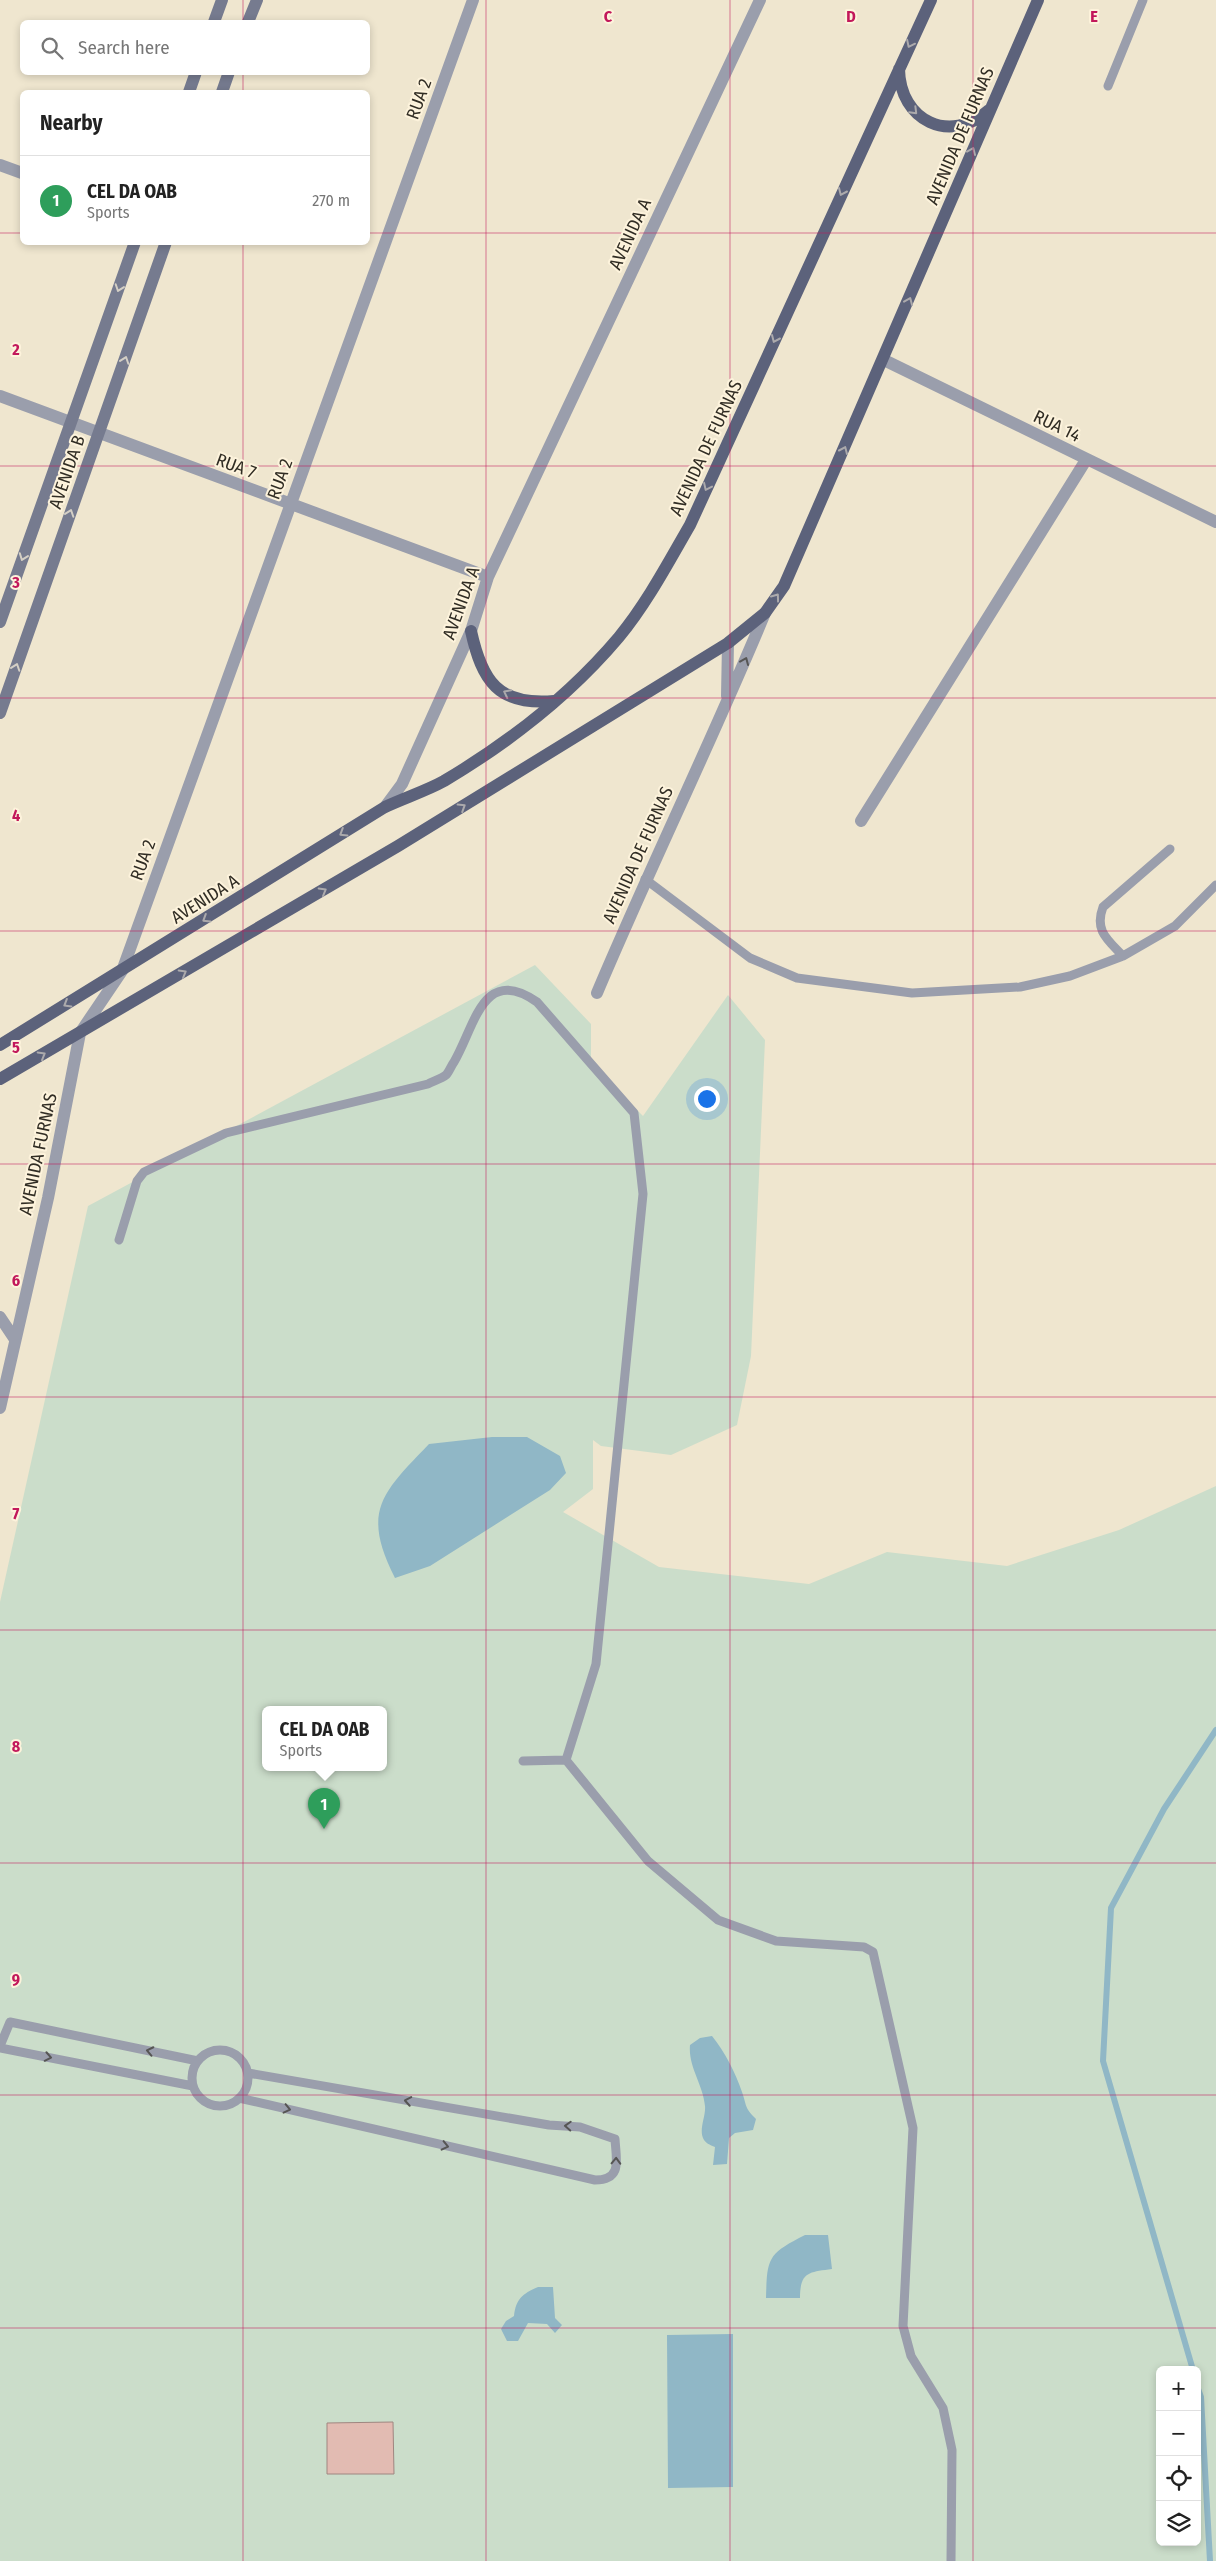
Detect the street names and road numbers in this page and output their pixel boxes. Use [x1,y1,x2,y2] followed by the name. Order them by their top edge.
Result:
[921,64,999,208] street label: AVENIDA DE FURNAS
[402,76,436,122] street label: RUA 2
[604,194,656,273] street label: AVENIDA A
[665,377,747,519] street label: AVENIDA DE FURNAS
[1030,405,1084,447] street label: RUA 14
[44,432,90,512] street label: AVENIDA B
[213,449,259,483] street label: RUA 7
[263,456,297,502] street label: RUA 2
[438,563,484,642] street label: AVENIDA A
[598,783,678,927] street label: AVENIDA DE FURNAS
[126,837,160,883] street label: RUA 2
[167,869,243,928] street label: AVENIDA A
[14,1091,62,1217] street label: AVENIDA FURNAS

